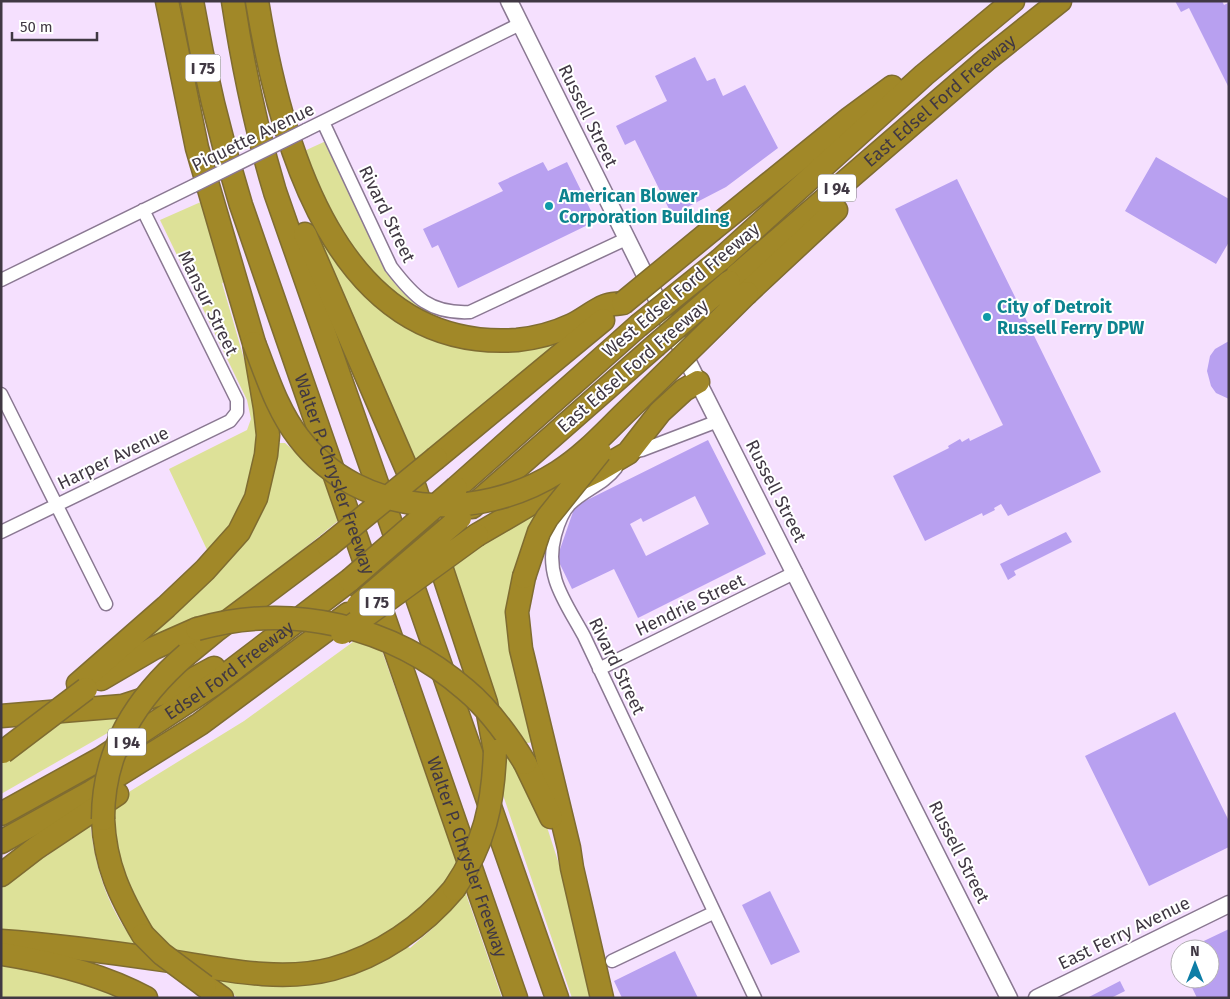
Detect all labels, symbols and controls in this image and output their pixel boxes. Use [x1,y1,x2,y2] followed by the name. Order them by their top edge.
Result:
[12,10,98,42] scale bar
[20,18,53,36] text: 50 m
[859,30,1020,172] street label: East Edsel Ford Freeway
[186,54,220,82] road number: I 75
[554,61,623,172] street label: Russell Street
[188,98,318,176] street label: Piquette Avenue
[354,162,420,267] street label: Rivard Street
[818,174,856,202] road number: I 94
[558,185,730,228] place label: American Blower Corporation Building
[543,200,555,212] marker: American Blower Corporation Building
[598,218,764,362] street label: West Edsel Ford Freeway
[173,247,243,359] street label: Mansur Street
[553,294,713,438] street label: East Edsel Ford Freeway
[997,296,1145,339] place label: City of Detroit Russell Ferry DPW
[981,311,993,323] marker: City of Detroit Russell Ferry DPW
[289,371,379,578] street label: Walter P. Chrysler Freeway
[54,422,172,494] street label: Harper Avenue
[741,436,811,546] street label: Russell Street
[632,569,749,641] street label: Hendrie Street
[360,588,394,616] road number: I 75
[584,614,650,719] street label: Rivard Street
[160,616,298,725] street label: Edsel Ford Freeway
[108,729,146,756] road number: I 94
[422,754,512,960] street label: Walter P. Chrysler Freeway
[924,797,994,907] street label: Russell Street
[1054,892,1194,974] street label: East Ferry Avenue
[1170,939,1220,989] north arrow
[1190,943,1200,960] text: N

